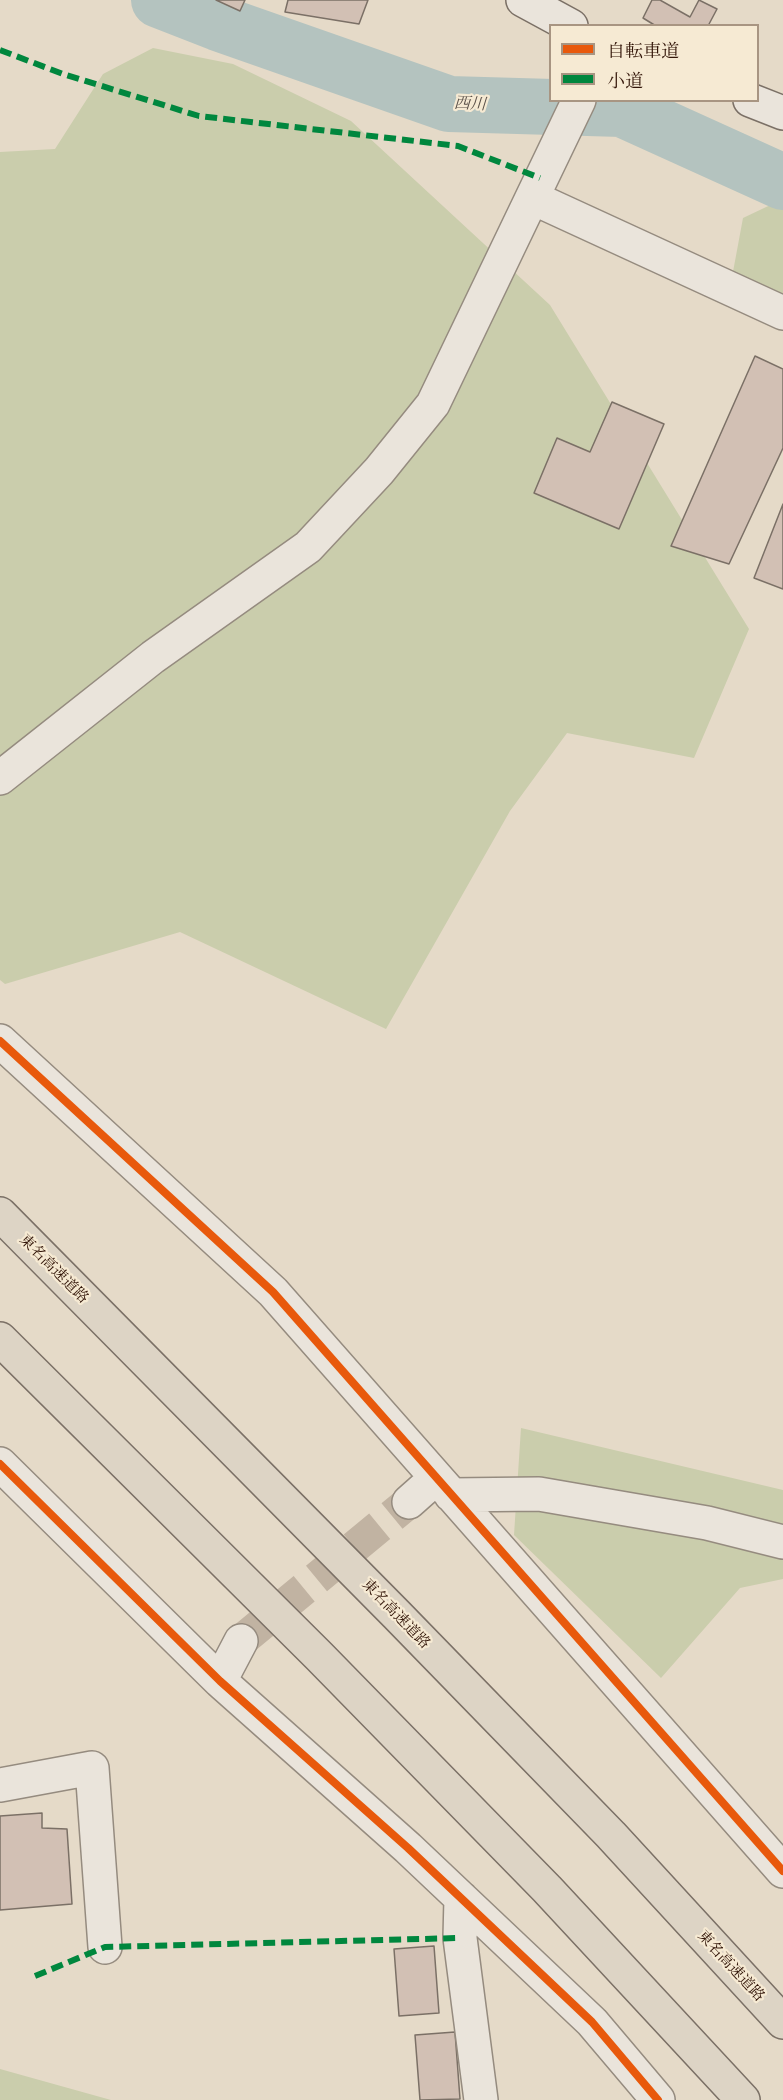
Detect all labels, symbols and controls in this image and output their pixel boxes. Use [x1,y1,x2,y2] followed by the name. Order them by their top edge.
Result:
[549,24,759,102] legend
[607,40,679,62] text: 自転車道
[607,70,643,92] text: 小道
[454,94,486,114] water label: 西川
[16,1231,92,1307] street label: 東名高速道路
[358,1575,434,1653] street label: 東名高速道路
[694,1927,768,2005] street label: 東名高速道路

